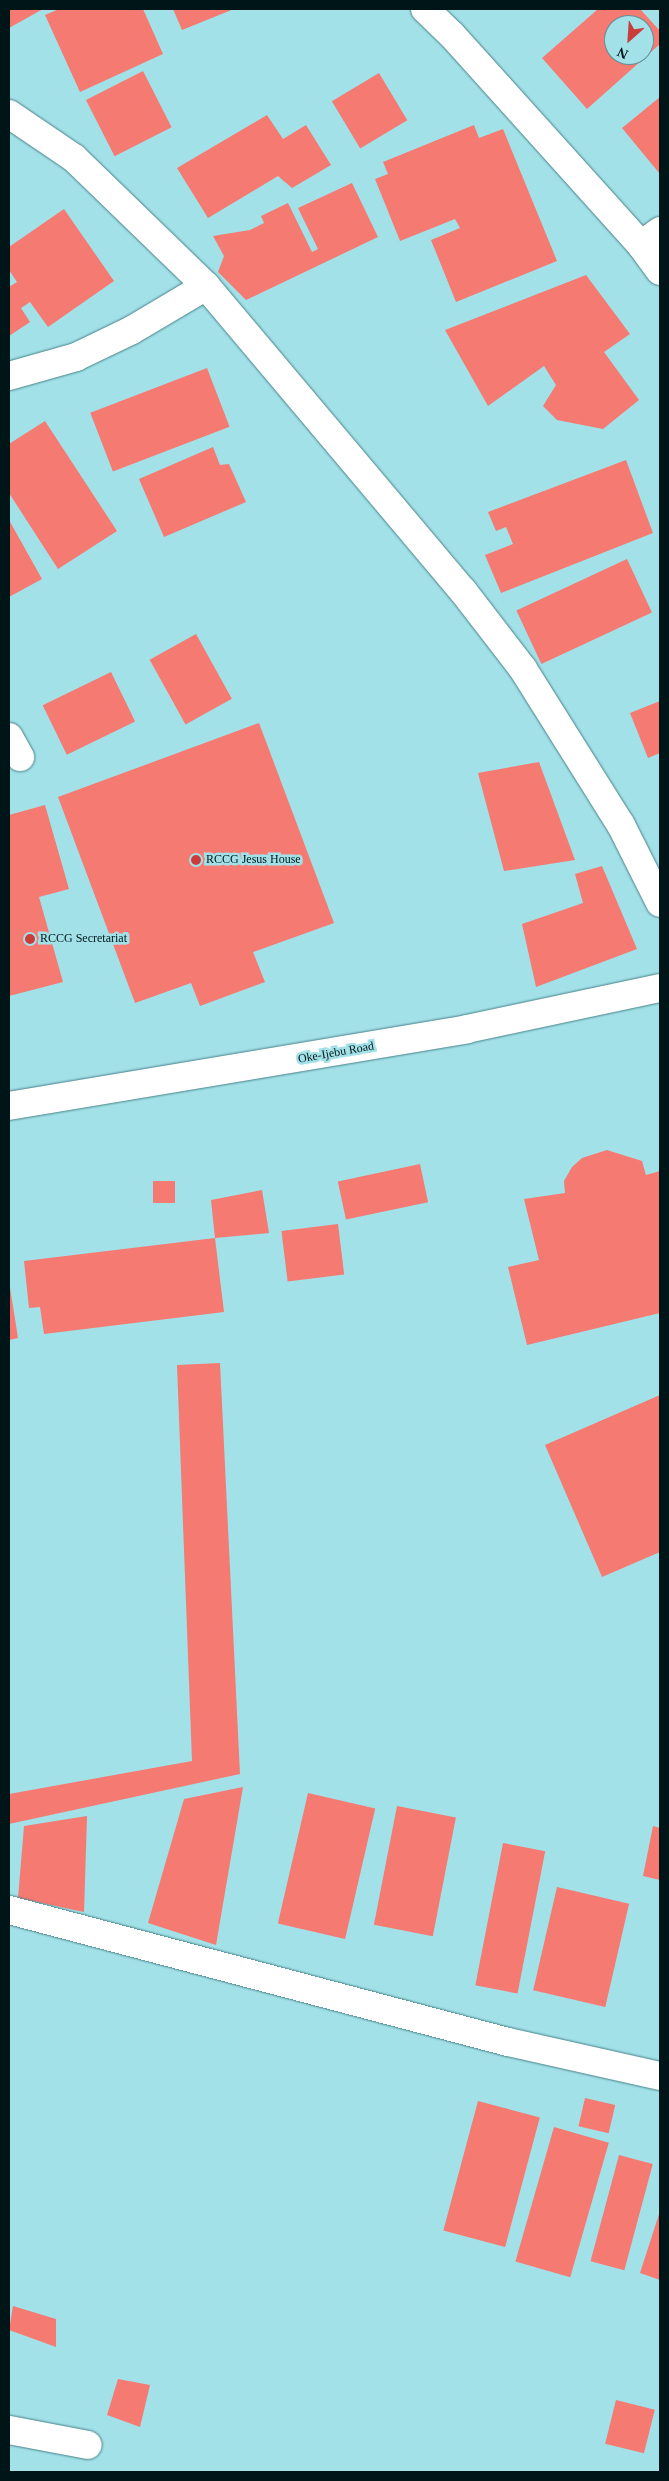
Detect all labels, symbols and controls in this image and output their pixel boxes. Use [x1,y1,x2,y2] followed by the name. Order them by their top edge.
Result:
[604,15,654,65] north arrow
[615,44,630,62] text: N
[206,853,301,867] place label: RCCG Jesus House
[190,854,202,866] marker: RCCG Jesus House
[40,932,127,946] place label: RCCG Secretariat
[24,933,36,945] marker: RCCG Secretariat
[297,1039,375,1067] street label: Oke-Ijebu Road

